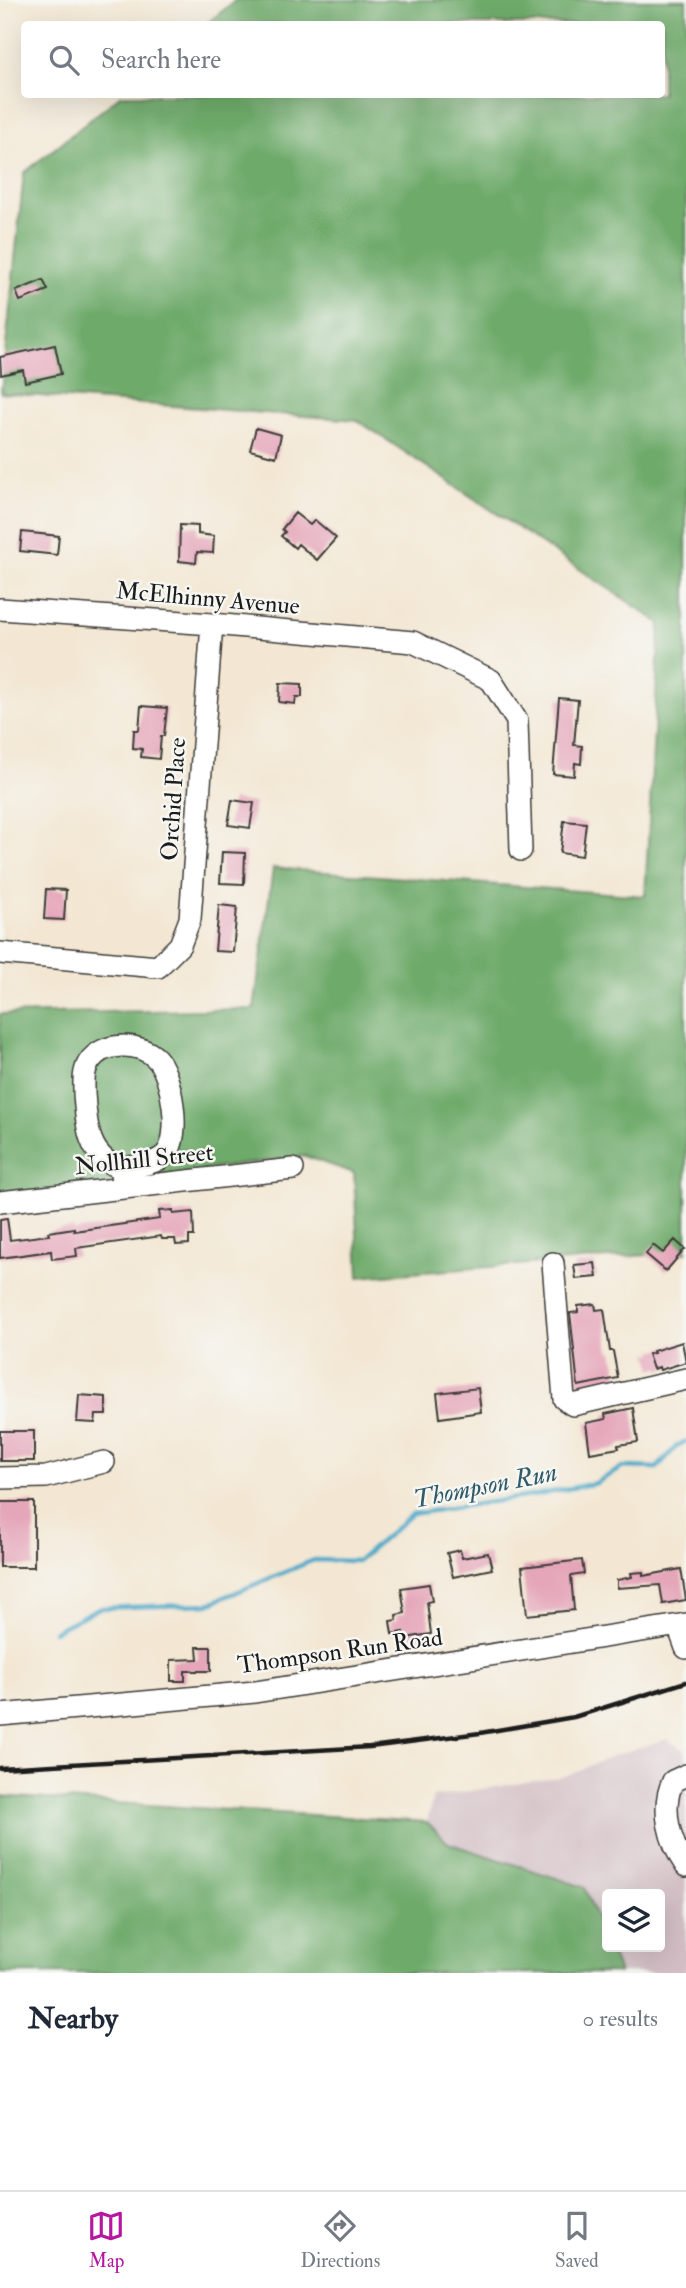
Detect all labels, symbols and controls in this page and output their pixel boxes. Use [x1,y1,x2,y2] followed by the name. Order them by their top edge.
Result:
[21,21,665,98] search box
[45,41,83,79] icon: search
[101,44,221,76] text: Search here
[115,575,301,622] street label: McElhinny Avenue
[154,736,193,862] street label: Orchid Place
[73,1137,215,1182] street label: Nollhill Street
[411,1456,560,1516] water label: Thompson Run
[236,1622,445,1681] street label: Thompson Run Road
[602,1889,665,1952] map controls
[602,1889,665,1952] button: layers
[28,2000,118,2037] text: Nearby
[582,2004,658,2033] text: 0 results
[87,2207,125,2273] tab: Map
[300,2207,380,2273] tab: Directions
[555,2207,599,2273] tab: Saved

